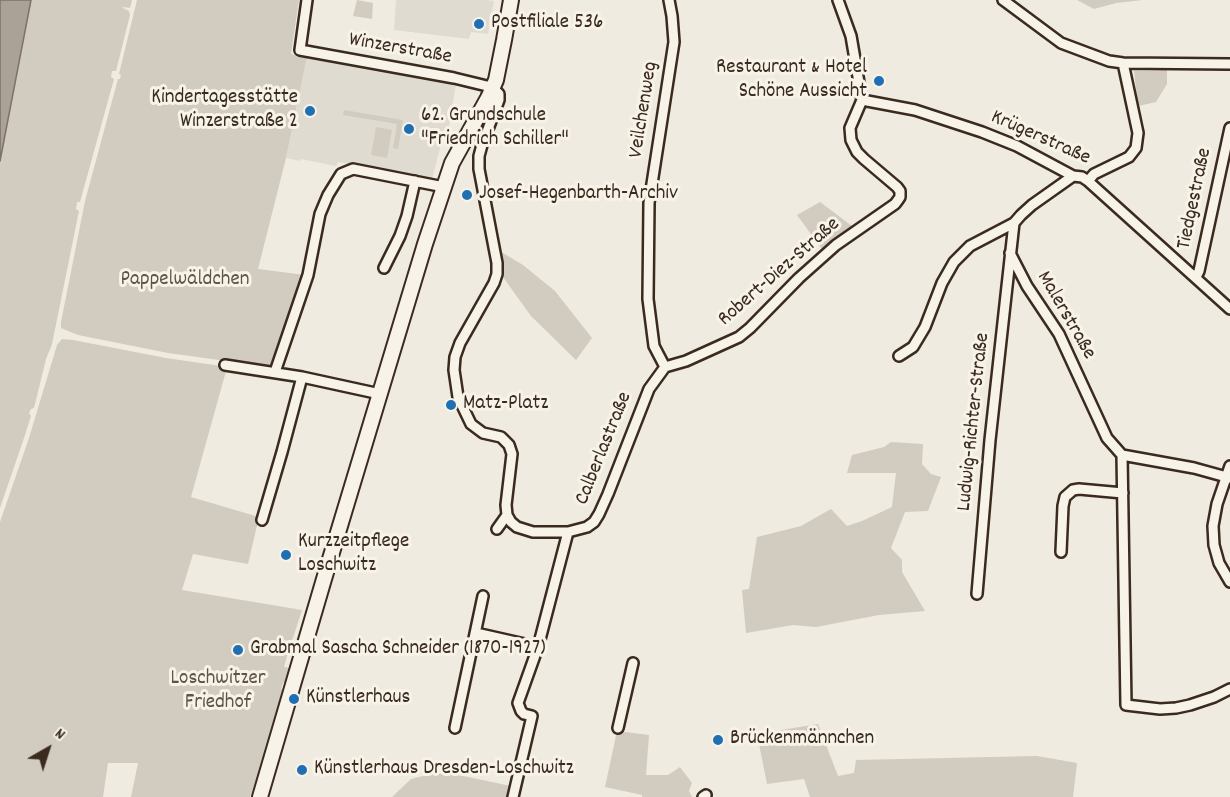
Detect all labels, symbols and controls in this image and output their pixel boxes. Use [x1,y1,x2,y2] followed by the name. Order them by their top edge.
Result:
[491,11,603,37] place label: Postfiliale 536
[472,17,486,31] marker: Postfiliale 536
[347,29,453,71] street label: Winzerstraße
[716,56,867,106] place label: Restaurant & Hotel Schöne Aussicht
[625,60,665,160] street label: Veilchenweg
[872,74,886,88] marker: Restaurant & Hotel Schöne Aussicht
[151,86,298,136] place label: Kindertagesstätte Winzerstraße 2
[303,104,317,118] marker: Kindertagesstätte Winzerstraße 2
[421,104,569,154] place label: 62. Grundschule "Friedrich Schiller"
[986,106,1094,172] street label: Krügerstraße
[402,122,416,136] marker: 62. Grundschule "Friedrich Schiller"
[1173,146,1219,252] street label: Tiedgestraße
[479,182,678,208] place label: Josef-Hegenbarth-Archiv
[460,188,474,202] marker: Josef-Hegenbarth-Archiv
[714,213,846,333] street label: Robert-Diez-Straße
[1030,267,1100,365] street label: Malerstraße
[121,268,249,294] park label: Pappelwäldchen
[953,332,997,512] street label: Ludwig-Richter-Straße
[571,389,639,509] street label: Calberlastraße
[463,392,548,418] place label: Matz-Platz
[444,398,458,412] marker: Matz-Platz
[298,530,409,580] place label: Kurzzeitpflege Loschwitz
[279,548,293,562] marker: Kurzzeitpflege Loschwitz
[250,637,546,663] place label: Grabmal Sascha Schneider (1870-1927)
[231,643,245,657] marker: Grabmal Sascha Schneider (1870-1927)
[171,667,265,717] park label: Loschwitzer Friedhof
[306,686,410,712] place label: Künstlerhaus
[287,692,301,706] marker: Künstlerhaus
[18,719,78,779] north arrow
[49,723,70,746] text: N
[730,727,874,753] place label: Brückenmännchen
[711,733,725,747] marker: Brückenmännchen
[314,757,574,783] place label: Künstlerhaus Dresden-Loschwitz
[295,763,309,777] marker: Künstlerhaus Dresden-Loschwitz

